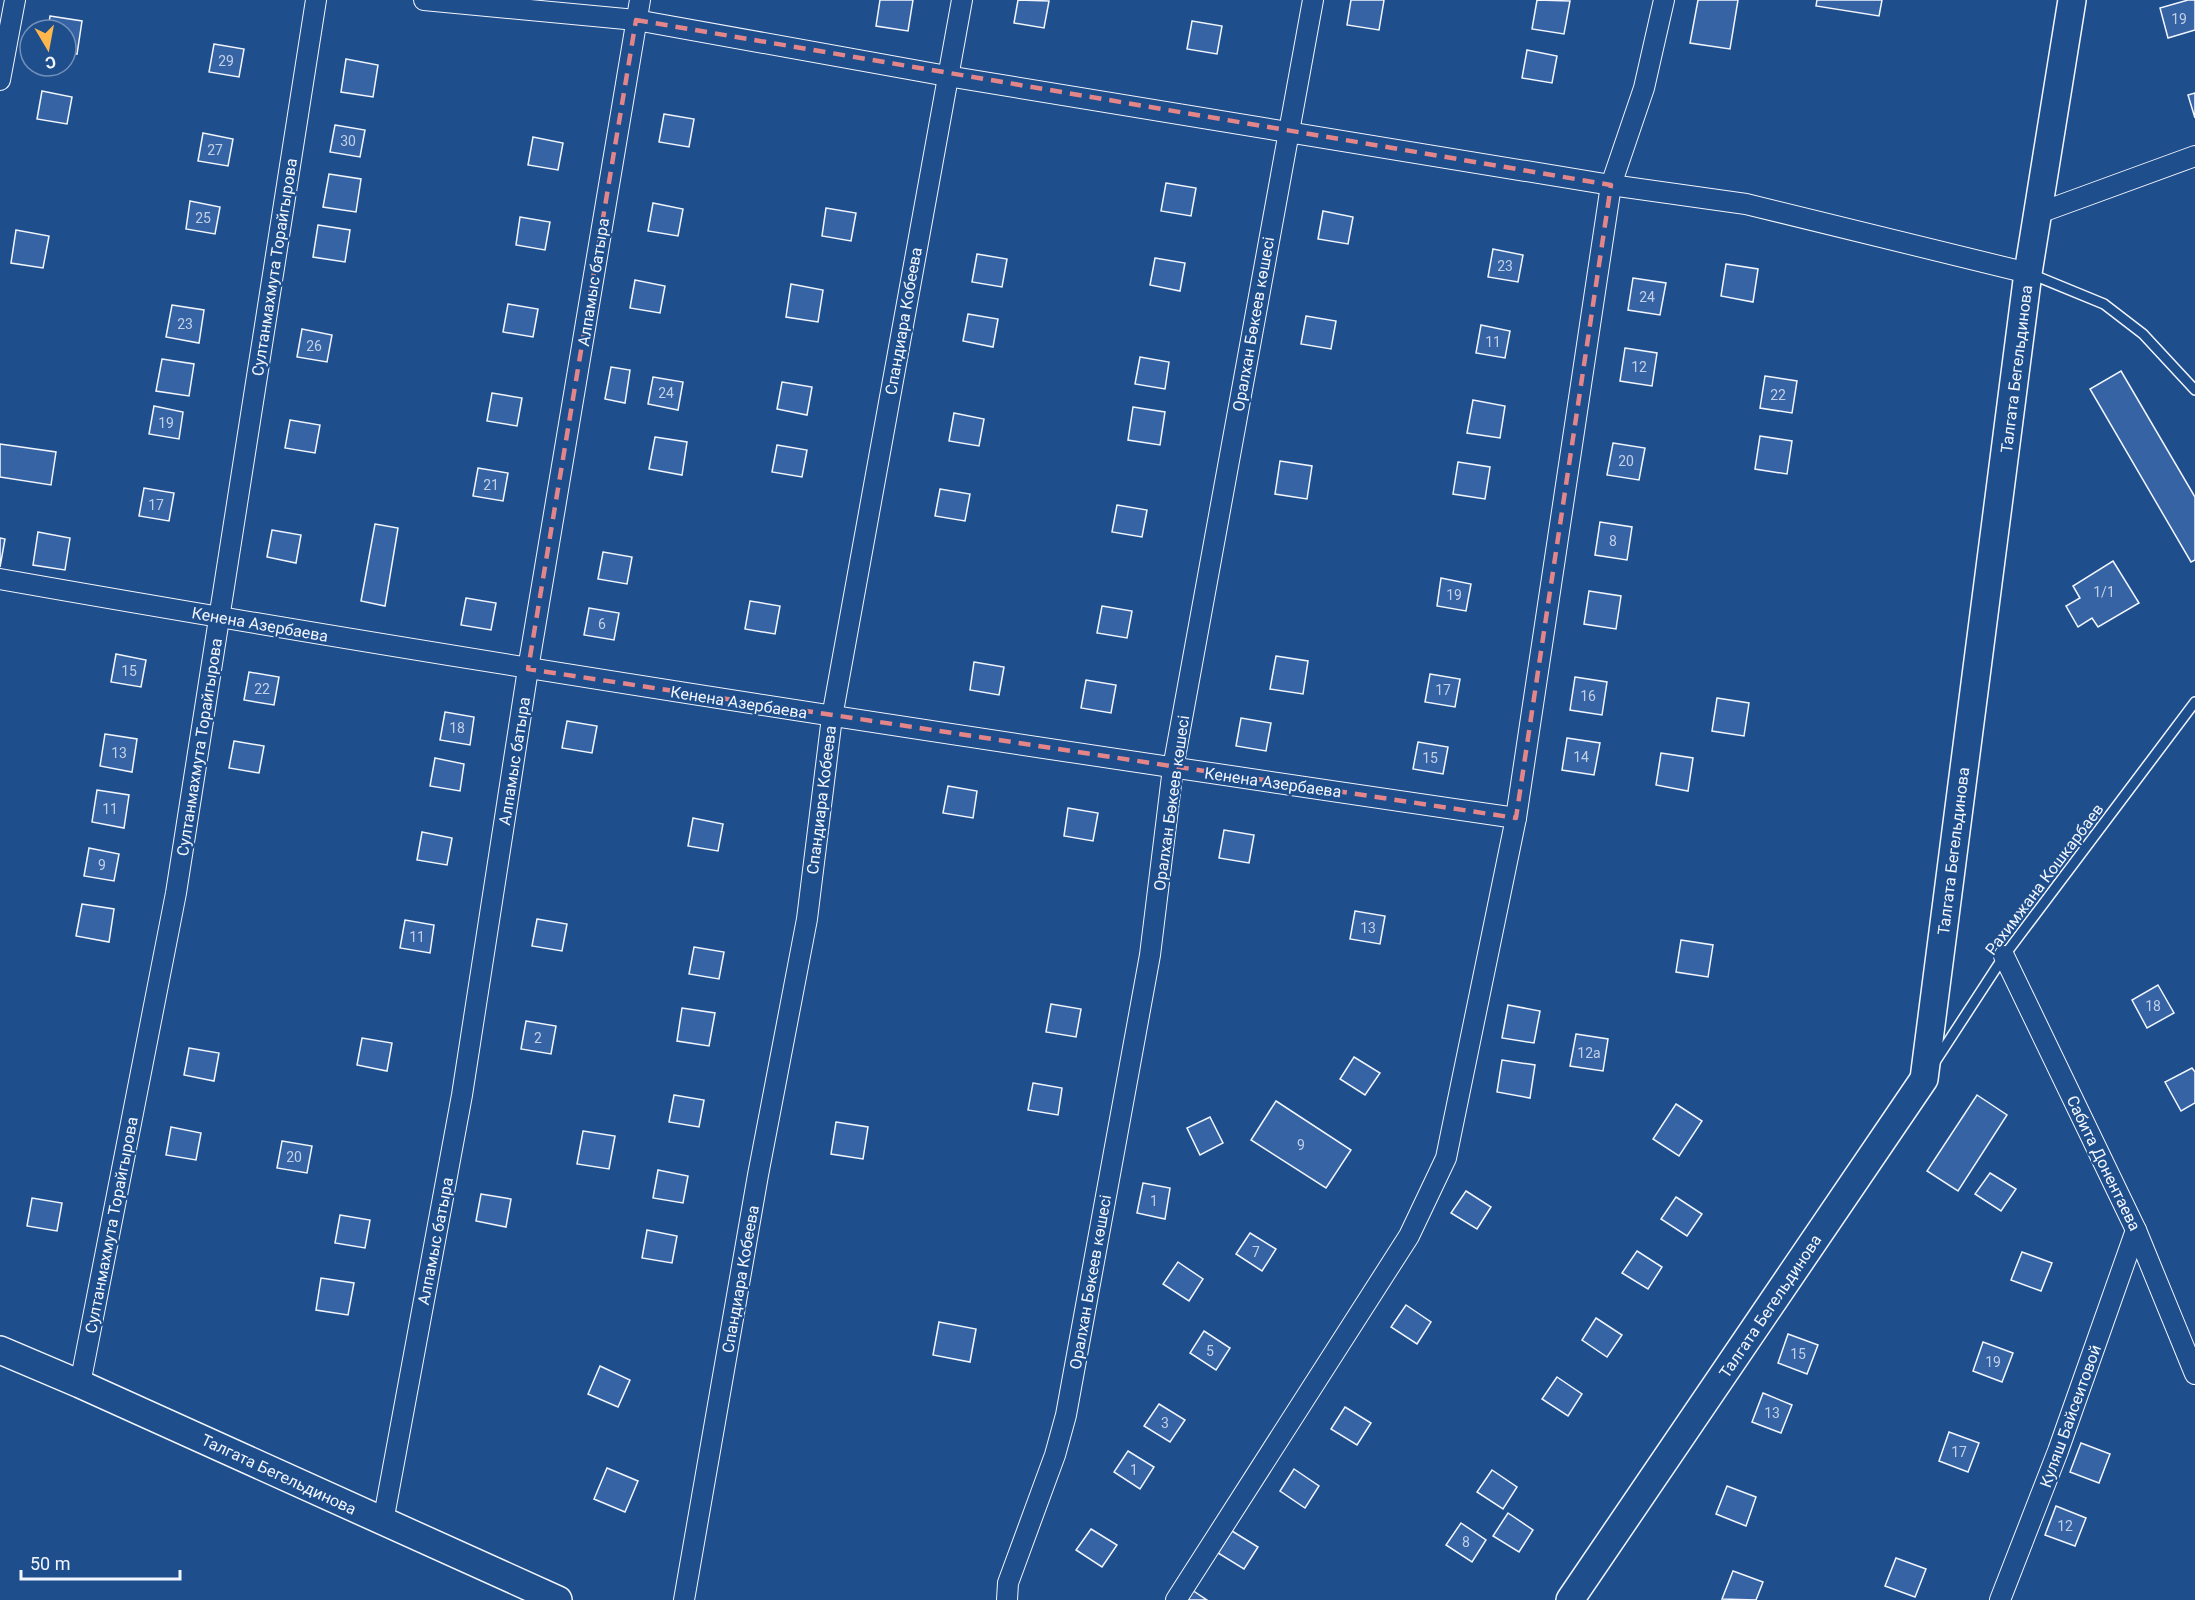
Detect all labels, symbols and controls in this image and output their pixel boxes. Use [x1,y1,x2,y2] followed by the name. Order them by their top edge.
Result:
[2171,11,2187,27] house number: 19
[18,18,78,78] north arrow
[44,52,57,73] text: С
[218,53,234,69] house number: 29
[340,133,356,149] house number: 30
[207,142,223,158] house number: 27
[248,157,301,377] street label: Султанмахмута Торайгырова
[195,210,211,226] house number: 25
[574,217,613,348] street label: Алпамыс батыра
[1229,235,1278,413] street label: Оралхан Бөкеев көшесі
[881,246,926,396] street label: Спандиара Кобеева
[1497,258,1513,274] house number: 23
[1997,284,2036,454] street label: Талгата Бегельдинова
[1639,289,1655,305] house number: 24
[177,316,193,332] house number: 23
[1485,334,1501,350] house number: 11
[306,338,322,354] house number: 26
[1631,359,1647,375] house number: 12
[658,385,674,401] house number: 24
[1770,387,1786,403] house number: 22
[158,415,174,431] house number: 19
[1618,453,1634,469] house number: 20
[483,477,499,493] house number: 21
[148,497,164,513] house number: 17
[1609,533,1617,549] house number: 8
[2093,584,2115,600] house number: 1/1
[1446,587,1462,603] house number: 19
[190,603,330,646] street label: Кенена Азербаева
[598,616,606,632] house number: 6
[173,637,226,857] street label: Султанмахмута Торайгырова
[121,663,137,679] house number: 15
[254,681,270,697] house number: 22
[669,682,809,723] street label: Кенена Азербаева
[1435,682,1451,698] house number: 17
[1580,688,1596,704] house number: 16
[495,696,534,827] street label: Алпамыс батыра
[1150,714,1193,892] street label: Оралхан Бөкеев көшесі
[449,720,465,736] house number: 18
[803,725,840,876] street label: Спандиара Кобеева
[111,745,127,761] house number: 13
[1573,749,1589,765] house number: 14
[1422,750,1438,766] house number: 15
[1203,763,1343,802] street label: Кенена Азербаева
[1934,766,1973,936] street label: Талгата Бегельдинова
[1981,800,2107,959] street label: Рахимжана Кошкарбаев
[102,801,118,817] house number: 11
[98,857,106,873] house number: 9
[1360,920,1376,936] house number: 13
[409,929,425,945] house number: 11
[2145,998,2161,1014] house number: 18
[534,1030,542,1046] house number: 2
[1577,1045,1601,1061] house number: 12а
[2063,1093,2145,1234] street label: Сабита Донентаева
[81,1115,142,1335] street label: Султанмахмута Торайгырова
[1297,1137,1305,1153] house number: 9
[286,1149,302,1165] house number: 20
[414,1176,457,1307] street label: Алпамыс батыра
[1066,1193,1115,1371] street label: Оралхан Бөкеев көшесі
[1150,1193,1158,1209] house number: 1
[718,1204,763,1354] street label: Спандиара Кобеева
[1715,1231,1825,1382] street label: Талгата Бегельдинова
[1252,1244,1260,1260] house number: 7
[2036,1342,2105,1490] street label: Куляш Байсеитовой
[1206,1343,1214,1359] house number: 5
[1790,1346,1806,1362] house number: 15
[1985,1354,2001,1370] house number: 19
[1764,1405,1780,1421] house number: 13
[1161,1415,1169,1431] house number: 3
[198,1430,359,1519] street label: Талгата Бегельдинова
[1951,1444,1967,1460] house number: 17
[1130,1462,1138,1478] house number: 1
[2057,1518,2073,1534] house number: 12
[1462,1534,1470,1550] house number: 8
[21,1543,180,1581] scale bar
[30,1553,70,1574] text: 50 m

